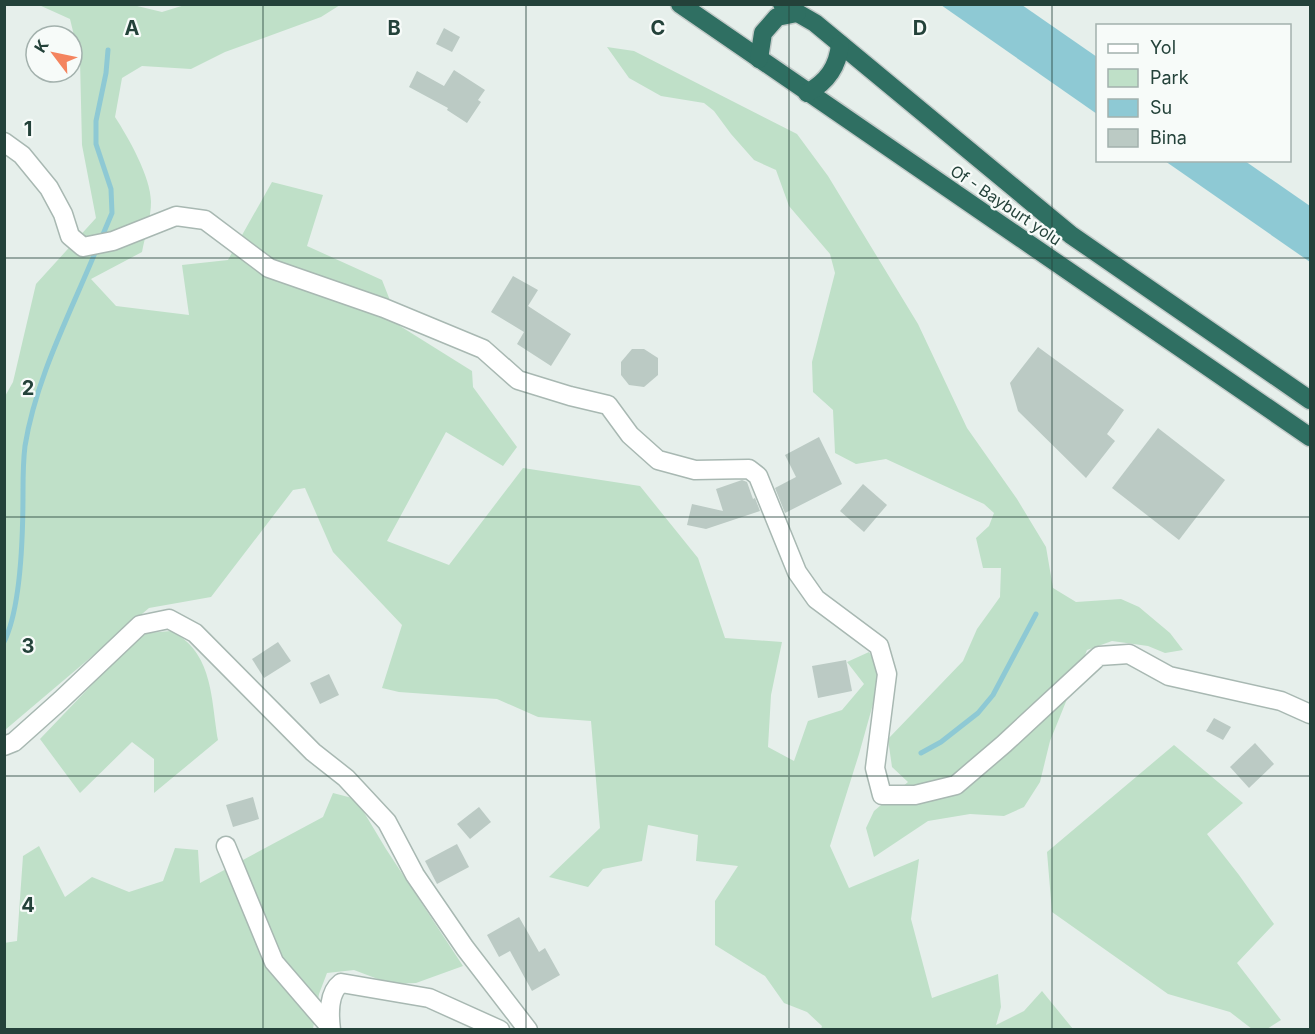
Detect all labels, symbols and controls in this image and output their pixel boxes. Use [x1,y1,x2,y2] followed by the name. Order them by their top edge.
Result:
[125,16,140,40] text: A
[387,16,401,40] text: B
[651,16,665,40] text: C
[913,16,927,40] text: D
[24,24,84,84] north arrow
[1096,24,1291,162] legend
[30,35,53,56] text: K
[1150,37,1176,58] text: Yol
[1150,67,1189,88] text: Park
[1150,97,1172,118] text: Su
[24,117,32,141] text: 1
[1150,127,1187,148] text: Bina
[947,160,1065,250] street label: Of - Bayburt yolu
[22,376,34,400] text: 2
[22,634,34,658] text: 3
[21,893,35,917] text: 4

